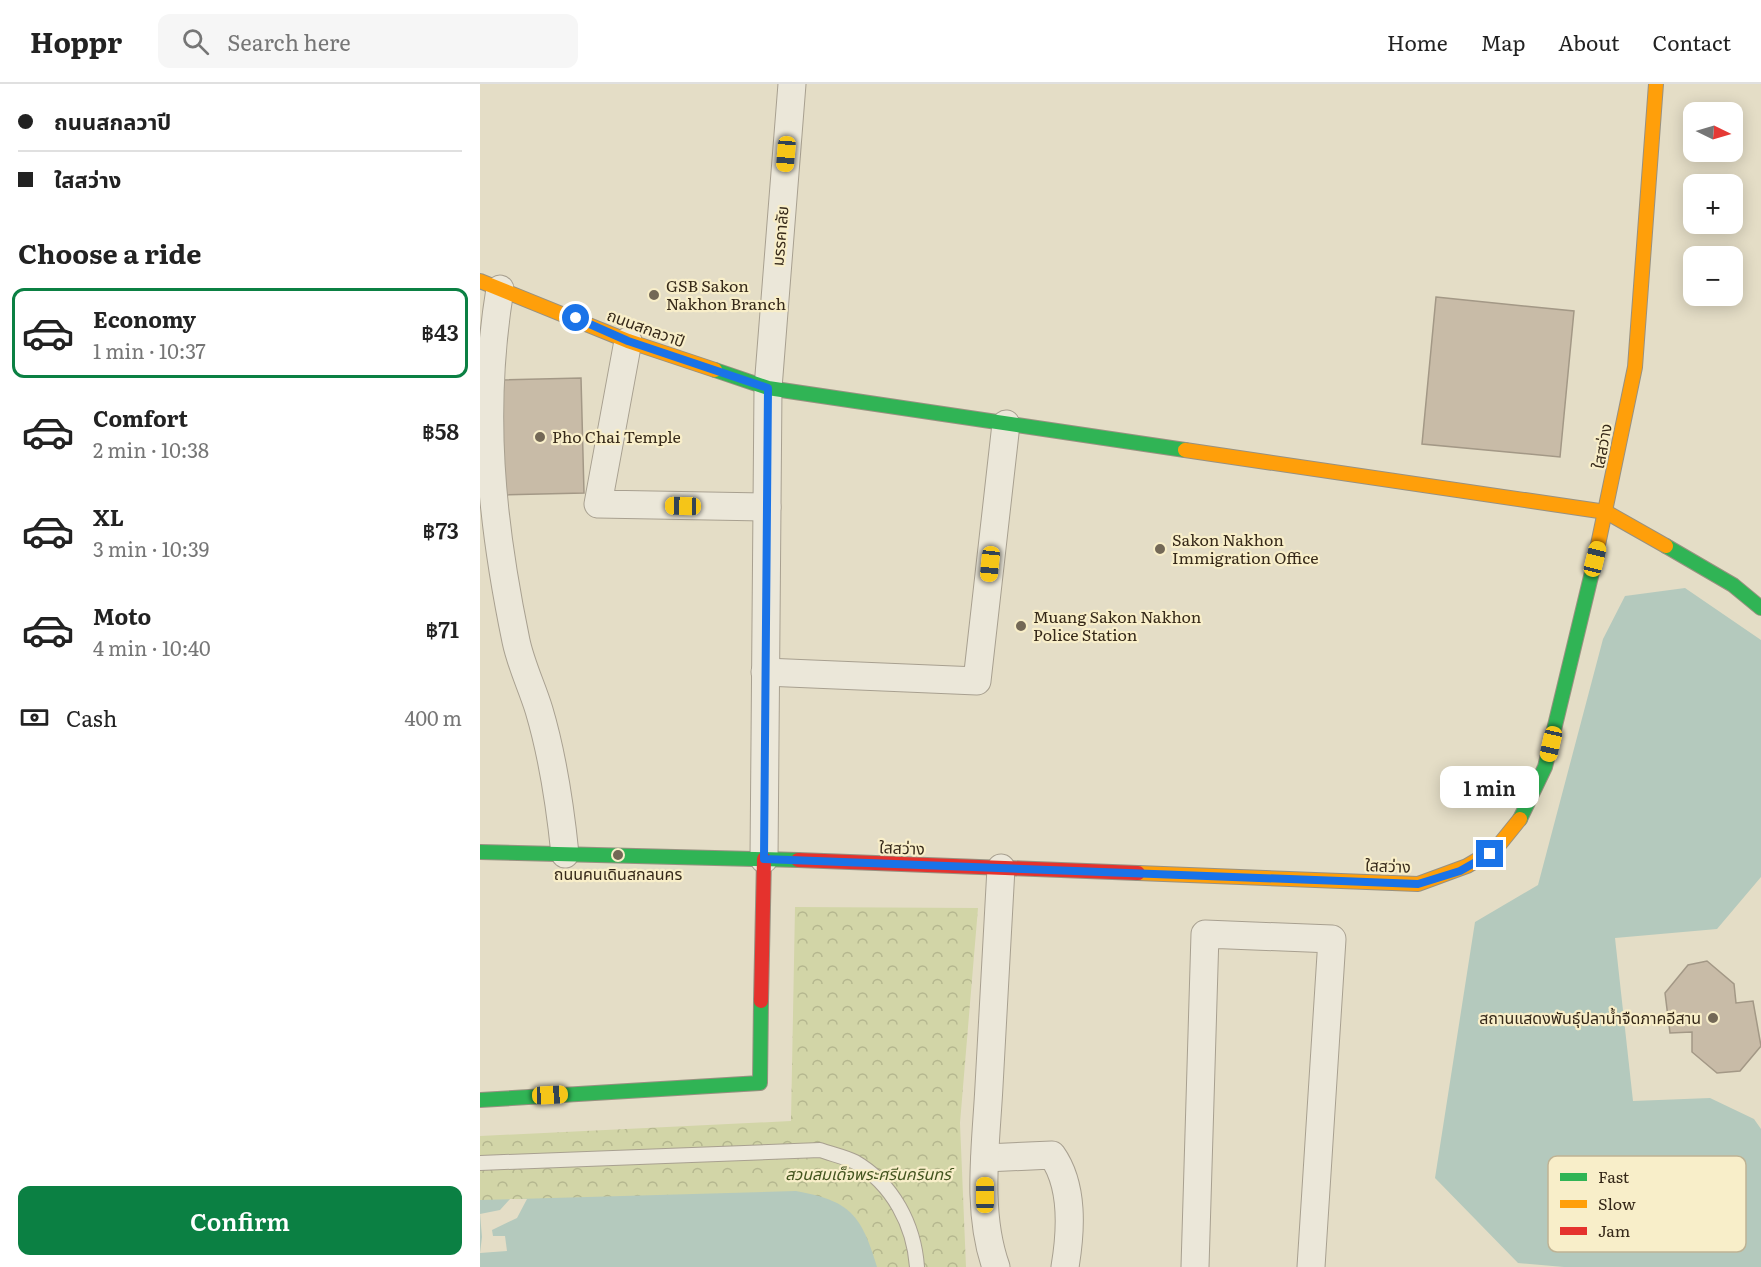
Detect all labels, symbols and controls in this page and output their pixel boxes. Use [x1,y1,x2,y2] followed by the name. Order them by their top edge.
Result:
[158,14,578,68] search box
[30,20,122,62] text: Hoppr
[179,25,212,58] icon: search
[227,25,351,58] text: Search here
[1387,26,1448,57] text: Home
[1481,26,1525,57] text: Map
[1558,26,1620,57] text: About
[1653,26,1731,57] text: Contact
[1683,102,1743,162] north arrow
[1683,102,1743,306] map controls
[54,104,171,137] text: ถนนสกลวาปี
[775,135,797,173] car
[54,162,121,195] text: ใสสว่าง
[1683,174,1743,234] button: +
[764,205,794,267] street label: มรรคาลัย
[18,232,201,272] text: Choose a ride
[1683,246,1743,306] button: −
[666,273,786,315] place label: GSB Sakon Nakhon Branch
[647,288,661,302] marker: GSB Sakon Nakhon Branch
[93,302,196,335] text: Economy
[604,302,689,352] street label: ถนนสกลวาปี
[562,304,589,331] route start
[21,306,75,360] icon: car
[421,315,459,348] text: ฿43
[93,335,206,365] text: 1 min · 10:37
[93,401,188,434] text: Comfort
[21,405,75,459] icon: car
[422,414,459,447] text: ฿58
[1585,421,1617,471] street label: ใสสว่าง
[552,424,681,448] place label: Pho Chai Temple
[533,430,547,444] marker: Pho Chai Temple
[93,434,209,464] text: 2 min · 10:38
[665,497,701,515] car
[93,500,124,533] text: XL
[21,504,75,558] icon: car
[423,513,459,546] text: ฿73
[1172,527,1319,569] place label: Sakon Nakhon Immigration Office
[93,533,209,563] text: 3 min · 10:39
[1582,539,1608,579] car
[1153,542,1167,556] marker: Sakon Nakhon Immigration Office
[979,545,1001,583] car
[93,599,151,632] text: Moto
[21,603,75,657] icon: car
[1033,604,1202,646] place label: Muang Sakon Nakhon Police Station
[425,612,459,645] text: ฿71
[1014,619,1028,633] marker: Muang Sakon Nakhon Police Station
[93,632,211,662] text: 4 min · 10:40
[18,701,51,734] icon: cash
[66,701,117,734] text: Cash
[404,702,462,732] text: 400 m
[1538,724,1564,764] car
[1440,767,1540,809] callout: 1 min
[1463,772,1516,802] text: 1 min
[879,834,925,860] street label: ใสสว่าง
[1476,840,1503,867] route end
[611,848,625,862] marker: ถนนคนเดินสกลนคร
[1365,852,1411,878] street label: ใสสว่าง
[554,861,682,885] place label: ถนนคนเดินสกลนคร
[1479,1005,1701,1029] place label: สถานแสดงพันธุ์ปลาน้ำจืดภาคอีสาน
[1706,1011,1720,1025] marker: สถานแสดงพันธุ์ปลาน้ำจืดภาคอีสาน
[532,1085,568,1105] car
[1548,1156,1746,1252] legend
[785,1161,955,1185] park label: สวนสมเด็จพระศรีนครินทร์
[1598,1164,1630,1188] text: Fast
[976,1177,994,1213] car
[18,1186,462,1255] button: Confirm
[1598,1191,1636,1215] text: Slow
[1598,1218,1631,1242] text: Jam

